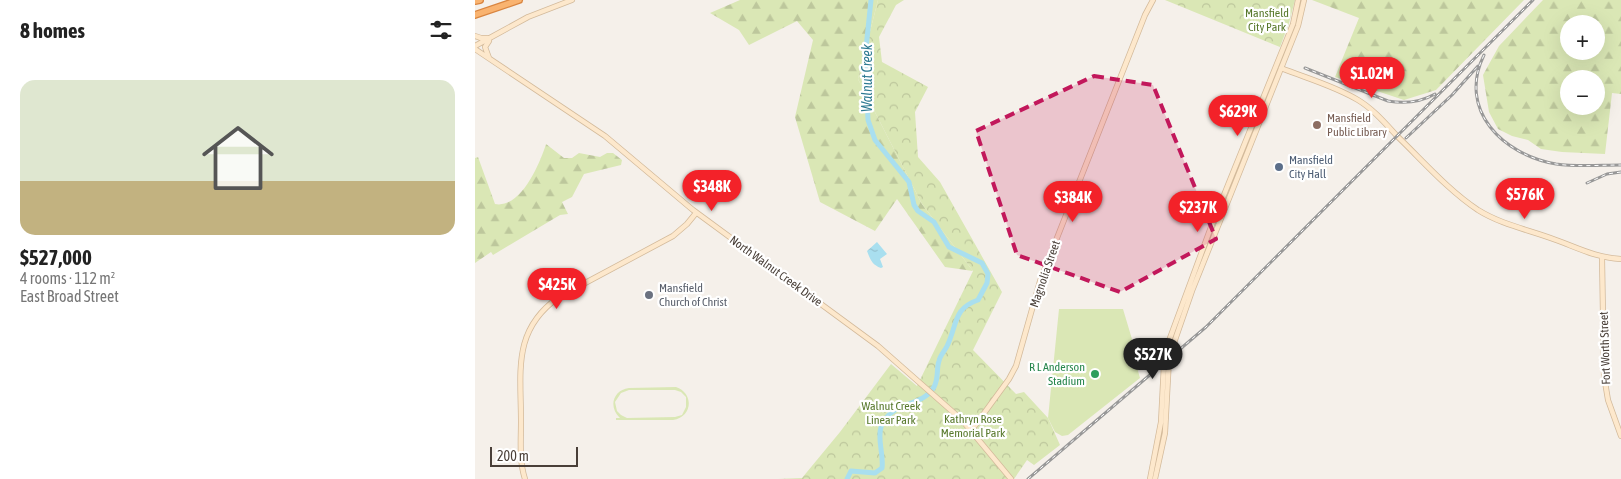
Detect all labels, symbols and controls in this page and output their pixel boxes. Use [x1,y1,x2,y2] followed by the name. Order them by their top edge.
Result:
[1245,6,1289,34] park label: Mansfield City Park
[1560,15,1605,115] map controls
[1560,15,1605,60] button: +
[427,16,455,44] icon: filters
[20,18,85,42] text: 8 homes
[859,43,875,112] water label: Walnut Creek
[1331,56,1413,99] pin: $1.02M
[1351,64,1393,82] text: $1.02M
[1560,70,1605,115] button: −
[1203,94,1273,137] pin: $629K
[1219,102,1257,120] text: $629K
[1327,111,1387,139] place label: Mansfield Public Library
[193,113,283,203] icon: home
[1311,119,1323,131] marker: Mansfield Public Library
[1289,153,1333,181] place label: Mansfield City Hall
[1273,161,1285,173] marker: Mansfield City Hall
[677,170,747,212] pin: $348K
[693,177,731,195] text: $348K
[1490,178,1560,220] pin: $576K
[1038,180,1108,223] pin: $384K
[1506,185,1544,203] text: $576K
[1054,188,1092,206] text: $384K
[1163,190,1233,233] pin: $237K
[1179,198,1217,216] text: $237K
[727,233,825,309] street label: North Walnut Creek Drive
[1027,238,1063,309] street label: Magnolia Street
[20,245,92,269] text: $527,000
[522,268,592,310] pin: $425K
[20,269,115,287] text: 4 rooms · 112 m²
[538,275,576,293] text: $425K
[659,281,728,309] place label: Mansfield Church of Christ
[20,287,119,305] text: East Broad Street
[643,289,655,301] marker: Mansfield Church of Christ
[1597,311,1613,385] street label: Fort Worth Street
[1118,338,1188,380] pin: $527K
[1134,345,1172,363] text: $527K
[1029,360,1085,388] place label: R L Anderson Stadium
[1089,368,1101,380] marker: R L Anderson Stadium
[862,399,921,427] park label: Walnut Creek Linear Park
[941,412,1006,440] park label: Kathryn Rose Memorial Park
[490,444,577,467] scale bar
[497,448,529,464] text: 200 m

